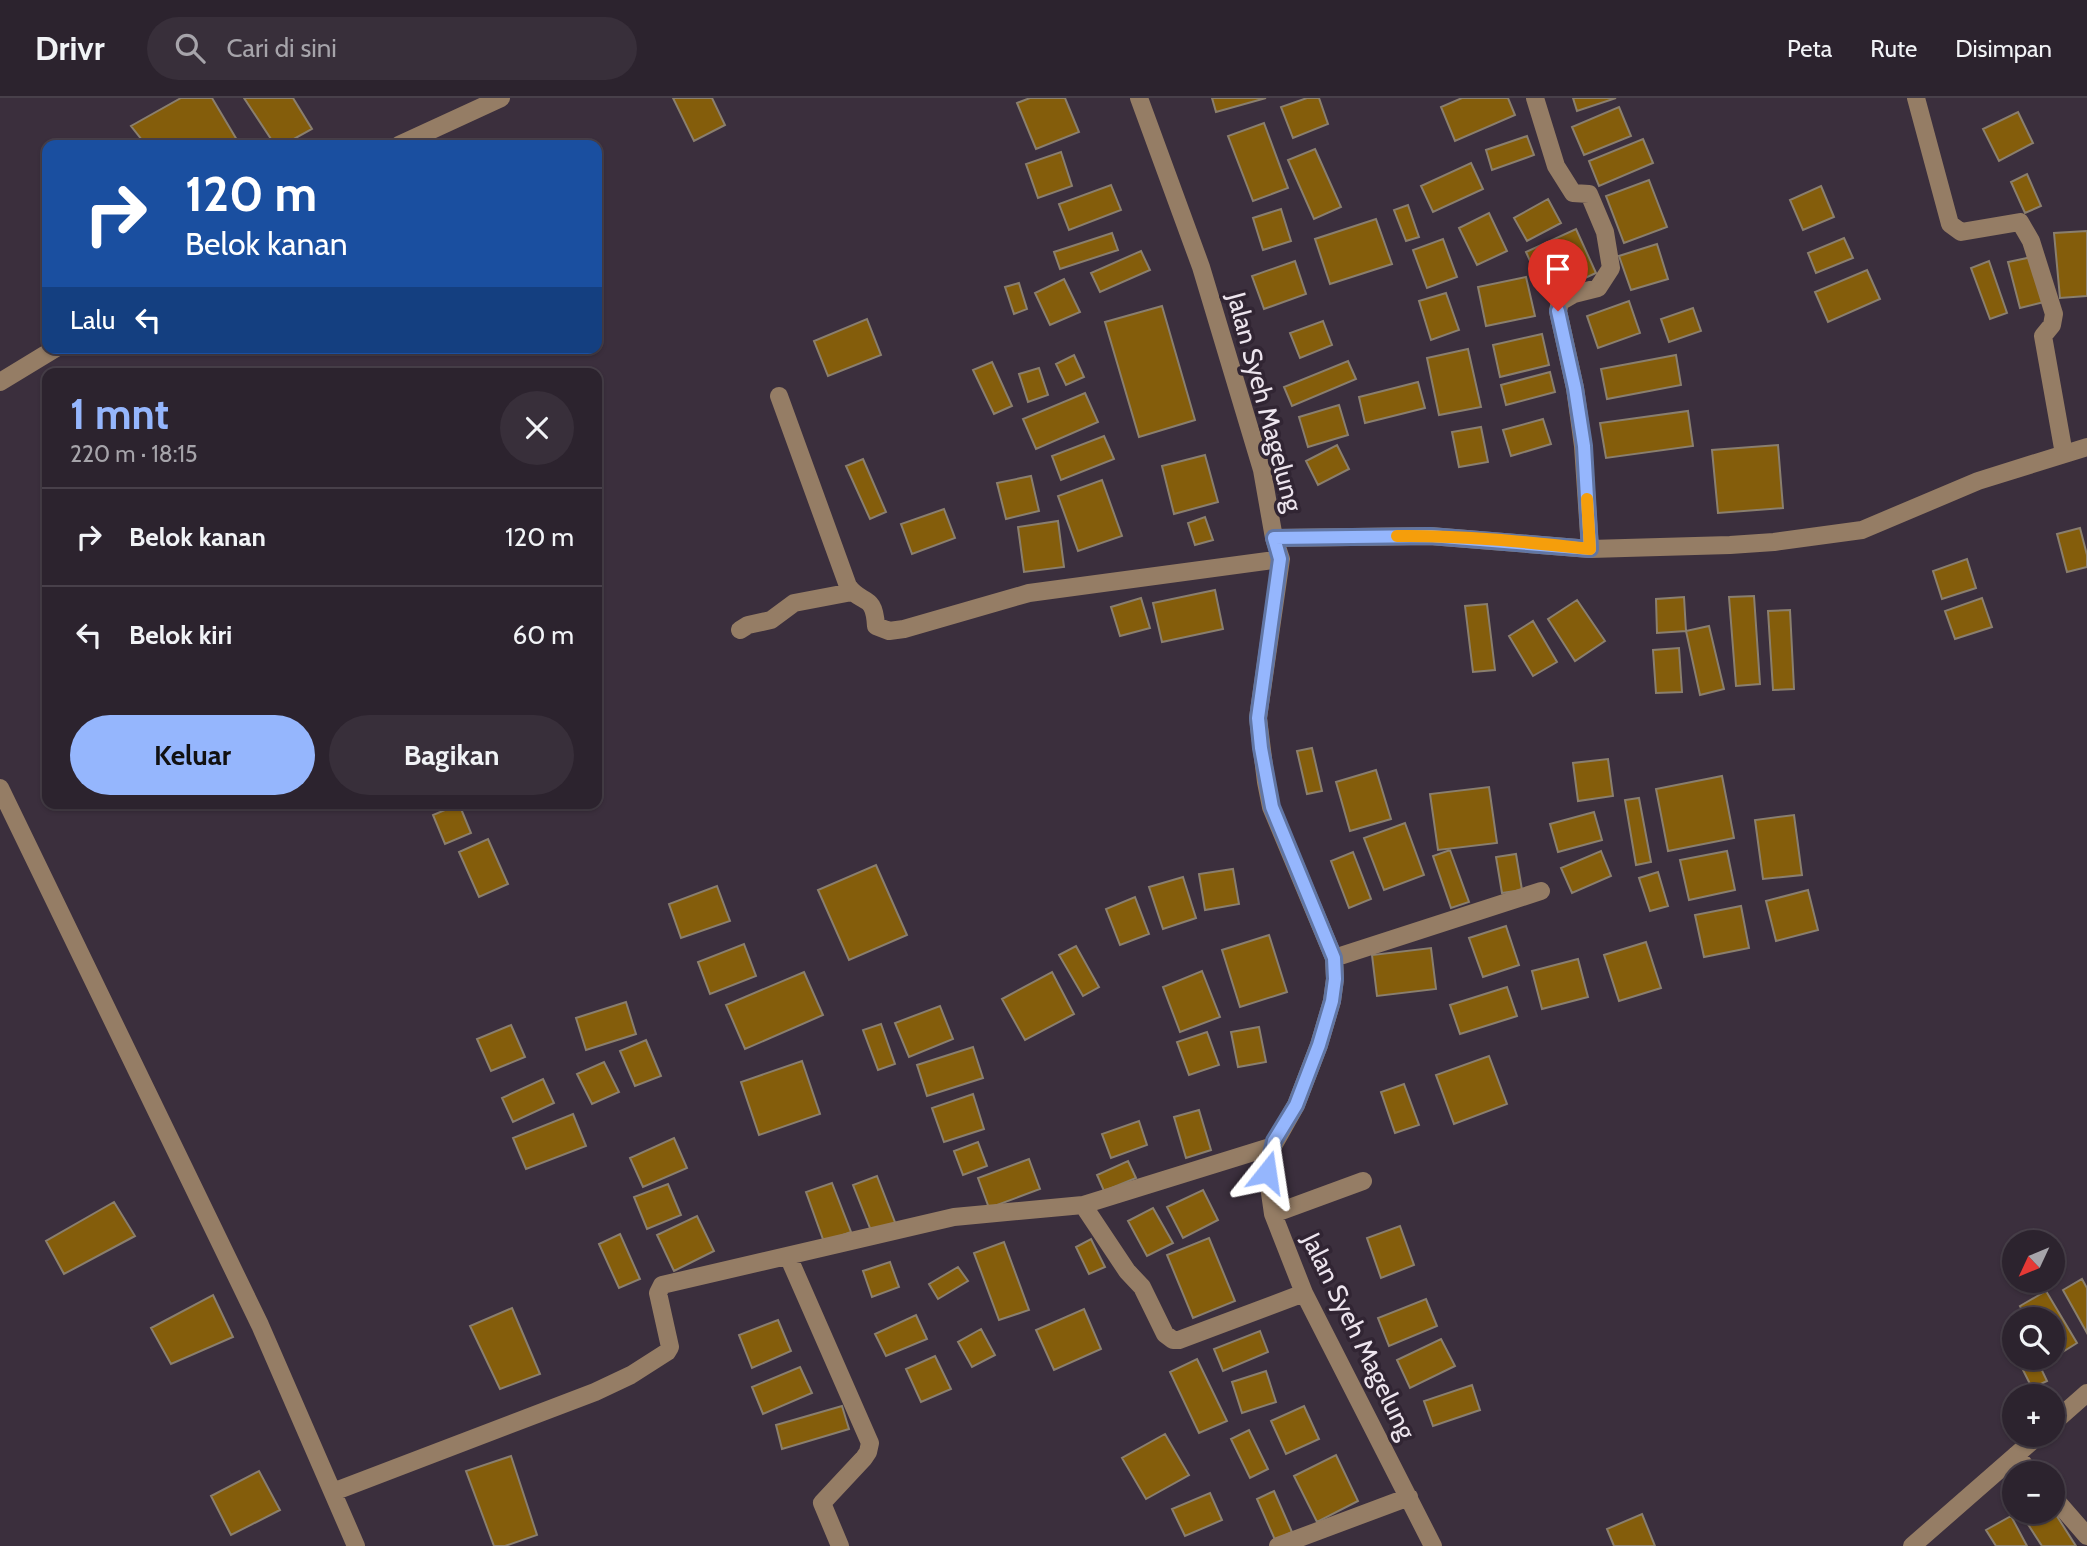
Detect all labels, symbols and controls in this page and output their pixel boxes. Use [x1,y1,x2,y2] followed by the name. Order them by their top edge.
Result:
[147,17,637,80] search box
[35,28,105,68] text: Drivr
[171,29,209,67] icon: search
[227,32,337,64] text: Cari di sini
[1787,34,1832,63] text: Peta
[1870,34,1917,63] text: Rute
[1955,34,2052,63] text: Disimpan
[185,164,317,223] text: 120 m
[70,168,161,259] icon: right
[185,224,348,263] text: Belok kanan
[1528,239,1588,311] pin
[1539,250,1577,288] icon: arrive
[1220,288,1310,516] street label: Jalan Syeh Magelung
[129,301,167,339] icon: left
[70,304,115,336] text: Lalu
[70,388,169,440] text: 1 mnt
[500,391,574,465] button: close
[70,440,198,468] text: 220 m · 18:15
[70,518,108,556] icon: right
[129,521,266,553] text: Belok kanan
[505,521,574,553] text: 120 m
[70,616,108,654] icon: left
[129,619,232,651] text: Belok kiri
[512,619,574,651] text: 60 m
[70,715,315,795] button: Keluar
[329,715,574,795] button: Bagikan
[1230,1135,1304,1209] position arrow
[1295,1227,1423,1445] street label: Jalan Syeh Magelung
[2002,1230,2065,1293] north arrow
[2002,1230,2065,1524] map controls
[2002,1307,2065,1370] button: search
[2002,1384,2065,1447] button: +
[2002,1461,2065,1524] button: −

